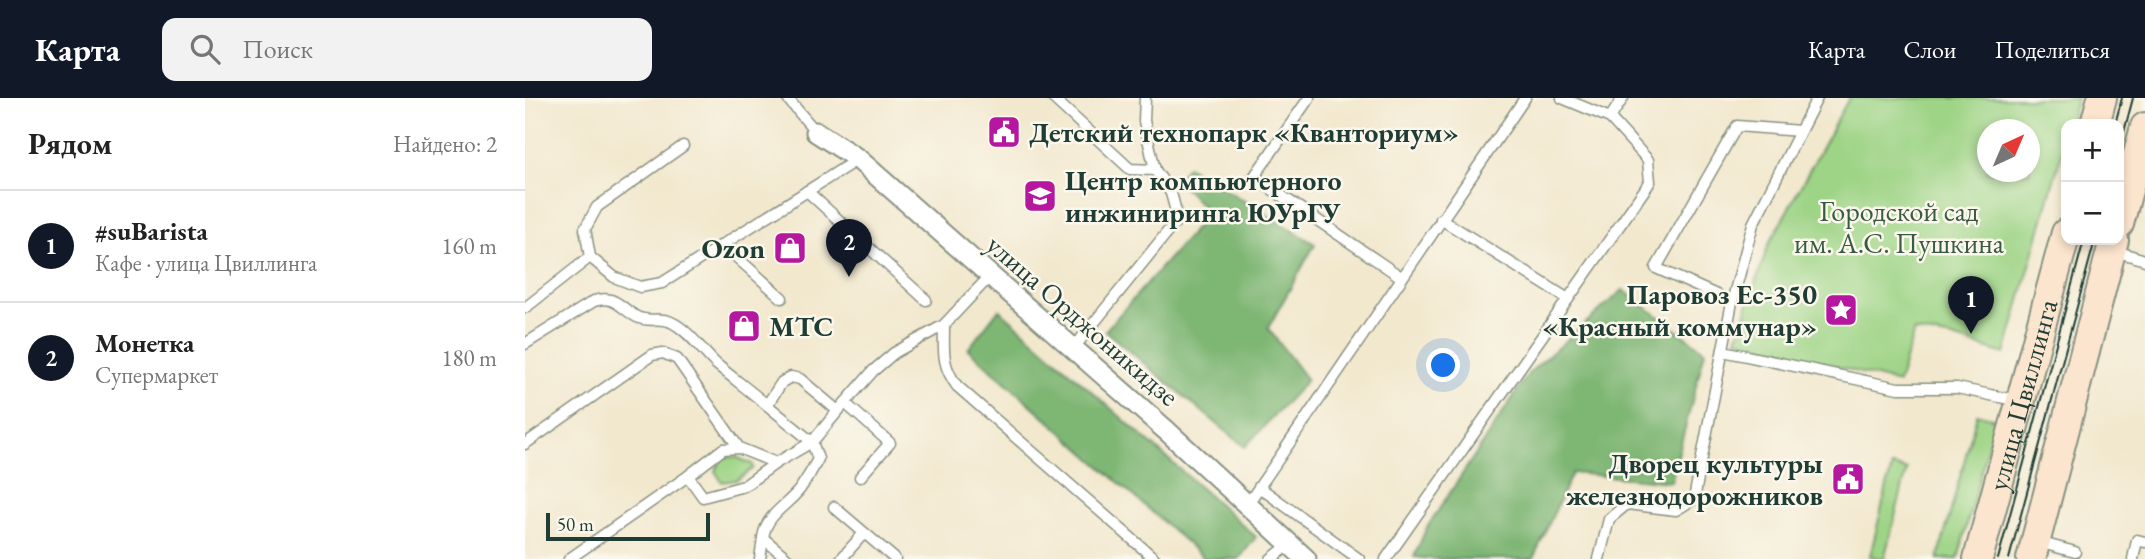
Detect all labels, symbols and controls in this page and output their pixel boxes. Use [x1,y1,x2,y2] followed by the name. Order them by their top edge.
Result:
[162,18,652,81] search box
[35,28,120,71] text: Карта
[186,30,224,68] icon: search
[242,32,313,66] text: Поиск
[1808,34,1865,65] text: Карта
[1903,34,1957,65] text: Слои
[1995,34,2110,65] text: Поделиться
[985,113,1023,151] public building icon: Детский технопарк «Кванториум»
[1029,114,1459,150] place label: Детский технопарк «Кванториум»
[1977,119,2040,182] north arrow
[2061,119,2124,245] map controls
[2061,119,2124,182] button: +
[28,124,112,163] text: Рядом
[393,129,497,159] text: Найдено: 2
[1065,162,1342,230] place label: Центр компьютерного инжиниринга ЮУрГУ
[1021,177,1059,215] school or university icon: Центр компьютерного инжиниринга ЮУрГУ
[2061,182,2124,245] button: −
[1794,193,2005,261] park label: Городской сад им. А.С. Пушкина
[95,214,208,248] text: #suBarista
[826,219,872,277] pin: 2
[979,226,1187,414] street label: улица Орджоникидзе
[771,229,809,267] shop icon: Ozon
[702,230,765,266] place label: Ozon
[45,231,57,261] text: 1
[441,231,497,261] text: 160 m
[95,248,317,278] text: Кафе · улица Цвиллинга
[1542,276,1817,344] place label: Паровоз Ес-350 «Красный коммунар»
[1948,276,1994,334] pin: 1
[1822,291,1860,329] place icon: Паровоз Ес-350 «Красный коммунар»
[1979,294,2066,495] street label: улица Цвиллинга
[725,307,763,345] shop icon: МТС
[769,308,833,344] place label: МТС
[95,326,194,360] text: Монетка
[45,343,57,373] text: 2
[441,343,497,373] text: 180 m
[1426,348,1460,382] your location
[95,360,218,390] text: Супермаркет
[1566,445,1823,513] place label: Дворец культуры железнодорожников
[1829,460,1867,498] public building icon: Дворец культуры железнодорожников
[546,510,711,542] scale bar
[557,512,594,537] text: 50 m

